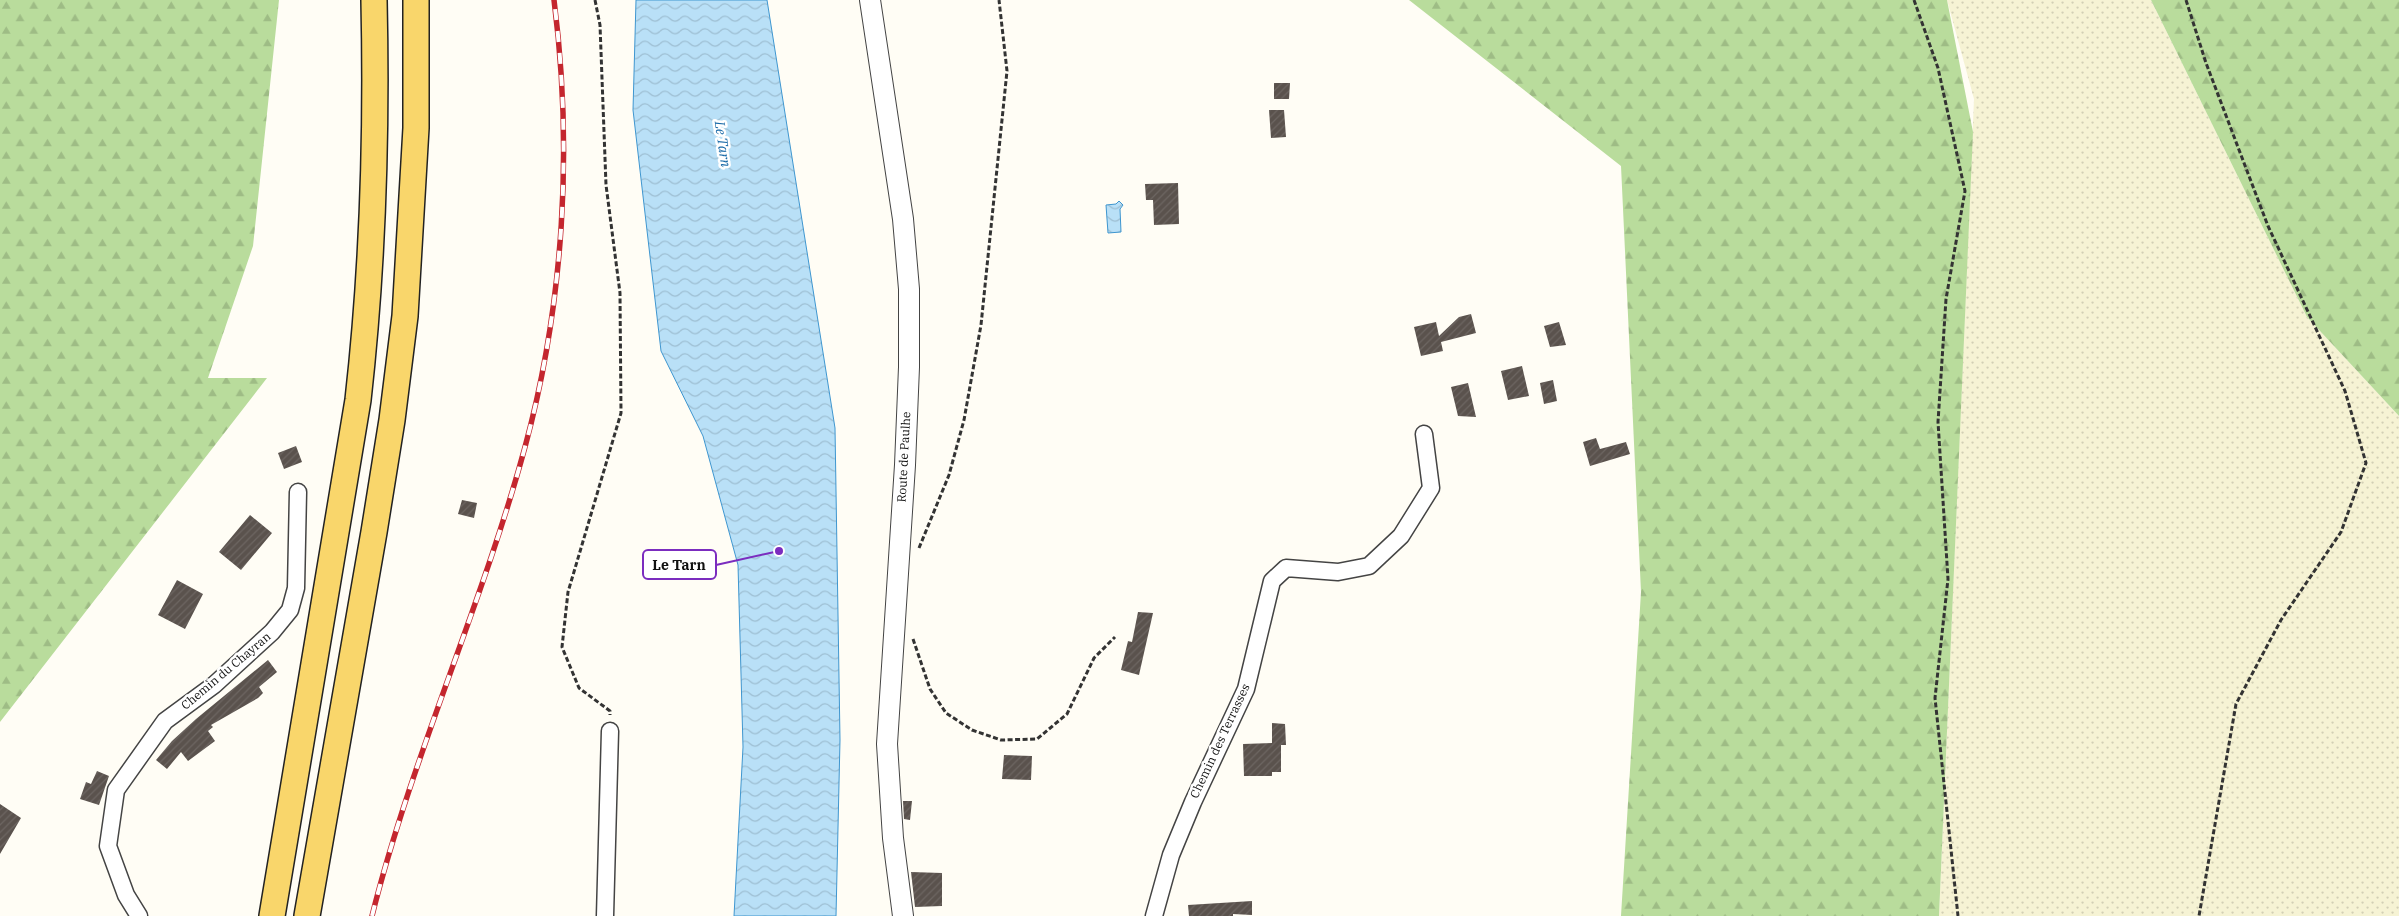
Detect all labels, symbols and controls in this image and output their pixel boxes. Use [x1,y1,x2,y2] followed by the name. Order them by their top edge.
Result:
[711,119,735,168] water label: Le Tarn
[894,411,913,503] street label: Route de Paulhe
[643,550,716,579] callout: Le Tarn
[652,556,706,574] text: Le Tarn
[178,628,274,713] street label: Chemin du Chayran
[1186,681,1253,800] street label: Chemin des Terrasses

